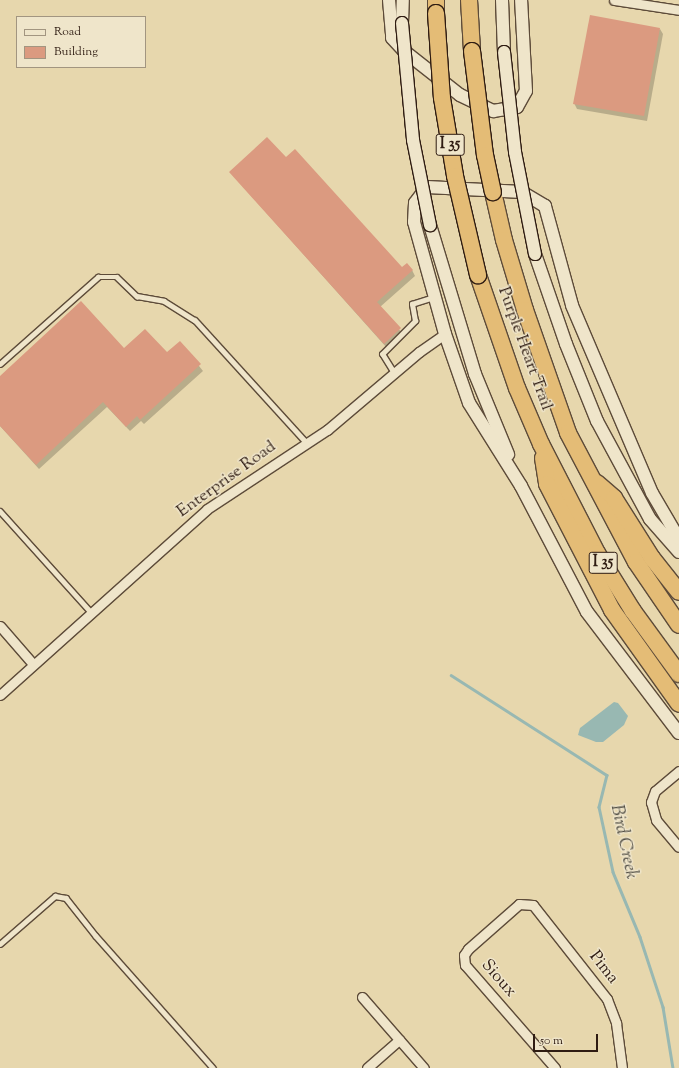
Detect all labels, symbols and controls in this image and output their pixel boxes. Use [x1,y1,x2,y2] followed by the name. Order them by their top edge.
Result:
[16,16,146,68] legend
[54,23,81,41] text: Road
[54,43,98,61] text: Building
[435,131,465,159] road number: I 35
[492,284,556,414] street label: Purple Heart Trail
[174,437,280,523] street label: Enterprise Road
[588,549,618,577] road number: I 35
[605,803,641,881] water label: Bird Creek
[584,948,622,988] street label: Pima
[476,956,520,1002] street label: Sioux
[535,1026,600,1052] scale bar
[540,1032,563,1050] text: 50 m

